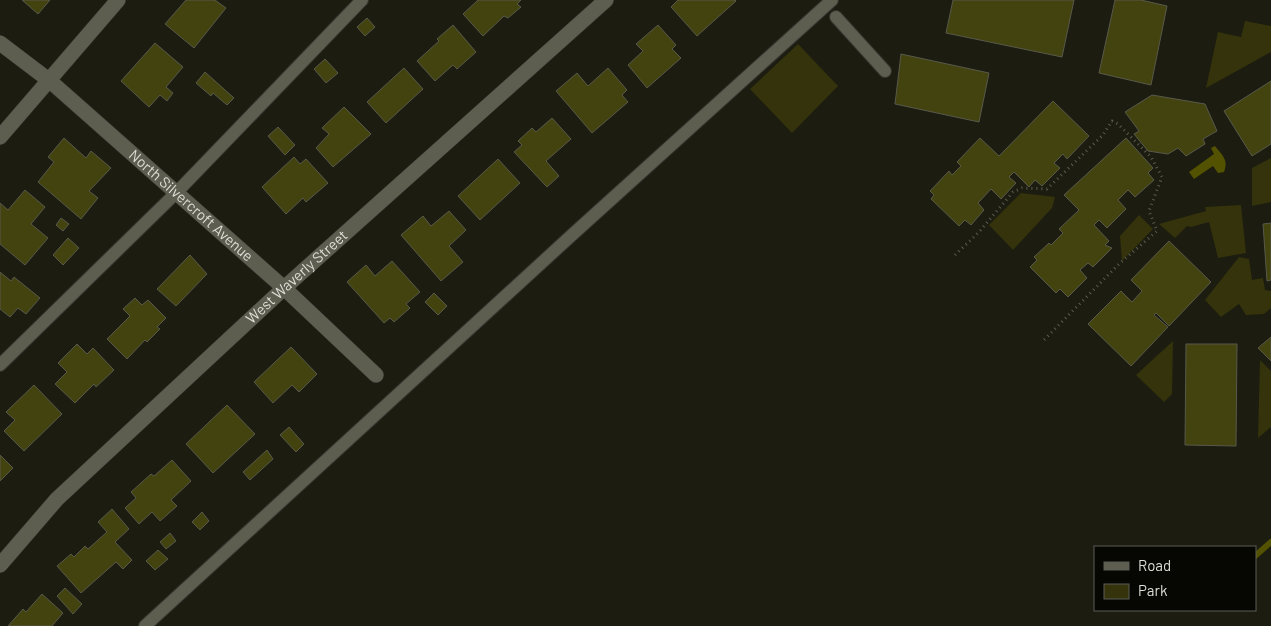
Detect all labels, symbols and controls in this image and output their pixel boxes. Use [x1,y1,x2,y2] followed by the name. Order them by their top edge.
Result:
[126,145,257,265] street label: North Silvercroft Avenue
[242,226,351,327] street label: West Waverly Street
[1094,546,1256,611] legend
[1138,556,1171,574] text: Road
[1138,581,1168,599] text: Park

